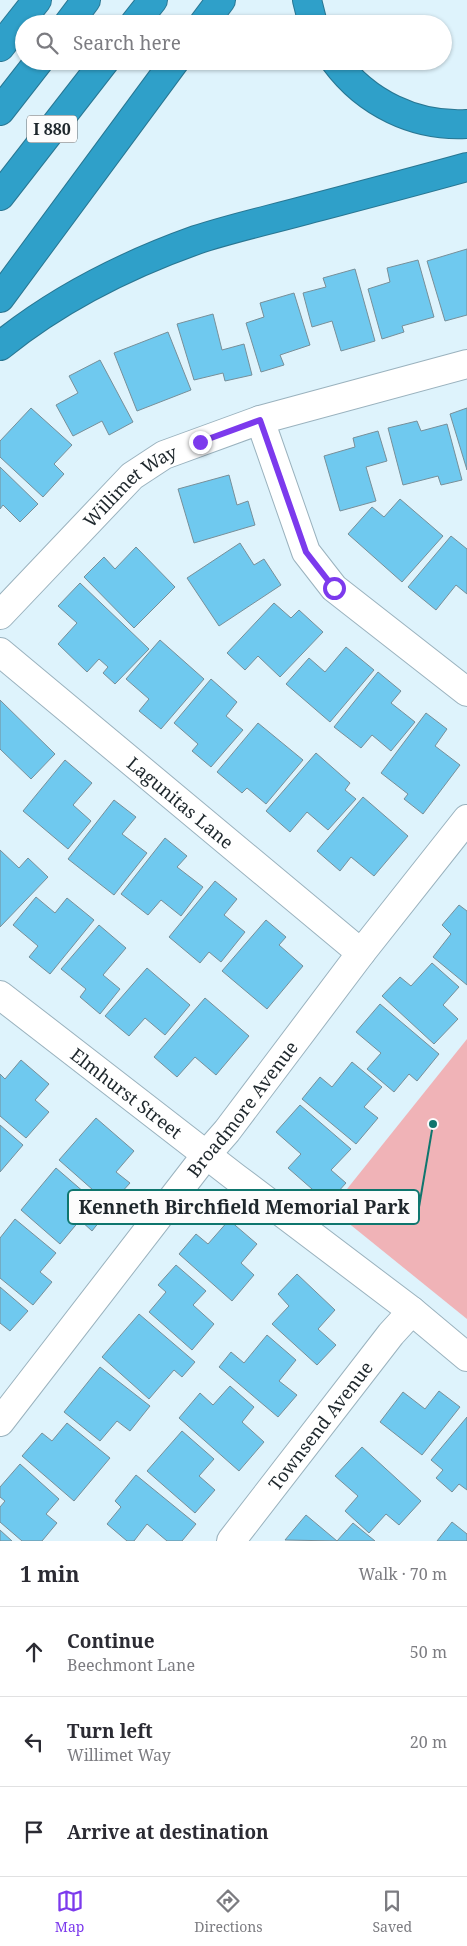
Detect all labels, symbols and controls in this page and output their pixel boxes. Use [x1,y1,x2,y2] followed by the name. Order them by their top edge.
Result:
[15,15,452,70] search box
[33,29,61,57] icon: search
[73,30,181,56] text: Search here
[27,116,77,142] road number: I 880
[189,431,212,454] route end
[78,439,181,532] street label: Willimet Way
[323,577,346,600] route start
[122,751,239,854] street label: Lagunitas Lane
[182,1036,303,1182] street label: Broadmore Avenue
[66,1042,187,1144] street label: Elmhurst Street
[68,1190,419,1224] callout: Kenneth Birchfield Memorial Park
[78,1194,410,1220] text: Kenneth Birchfield Memorial Park
[263,1356,378,1495] street label: Townsend Avenue
[20,1560,79,1588] text: 1 min
[359,1563,447,1585] text: Walk · 70 m
[67,1628,155,1654] text: Continue
[20,1638,48,1666] icon: ahead
[410,1641,447,1663] text: 50 m
[67,1654,195,1676] text: Beechmont Lane
[67,1718,153,1744] text: Turn left
[20,1728,48,1756] icon: left
[410,1731,447,1753] text: 20 m
[67,1744,171,1766] text: Willimet Way
[20,1818,48,1846] icon: arrive
[67,1819,269,1845] text: Arrive at destination
[55,1887,84,1936] tab: Map
[194,1887,263,1936] tab: Directions
[372,1887,412,1936] tab: Saved

